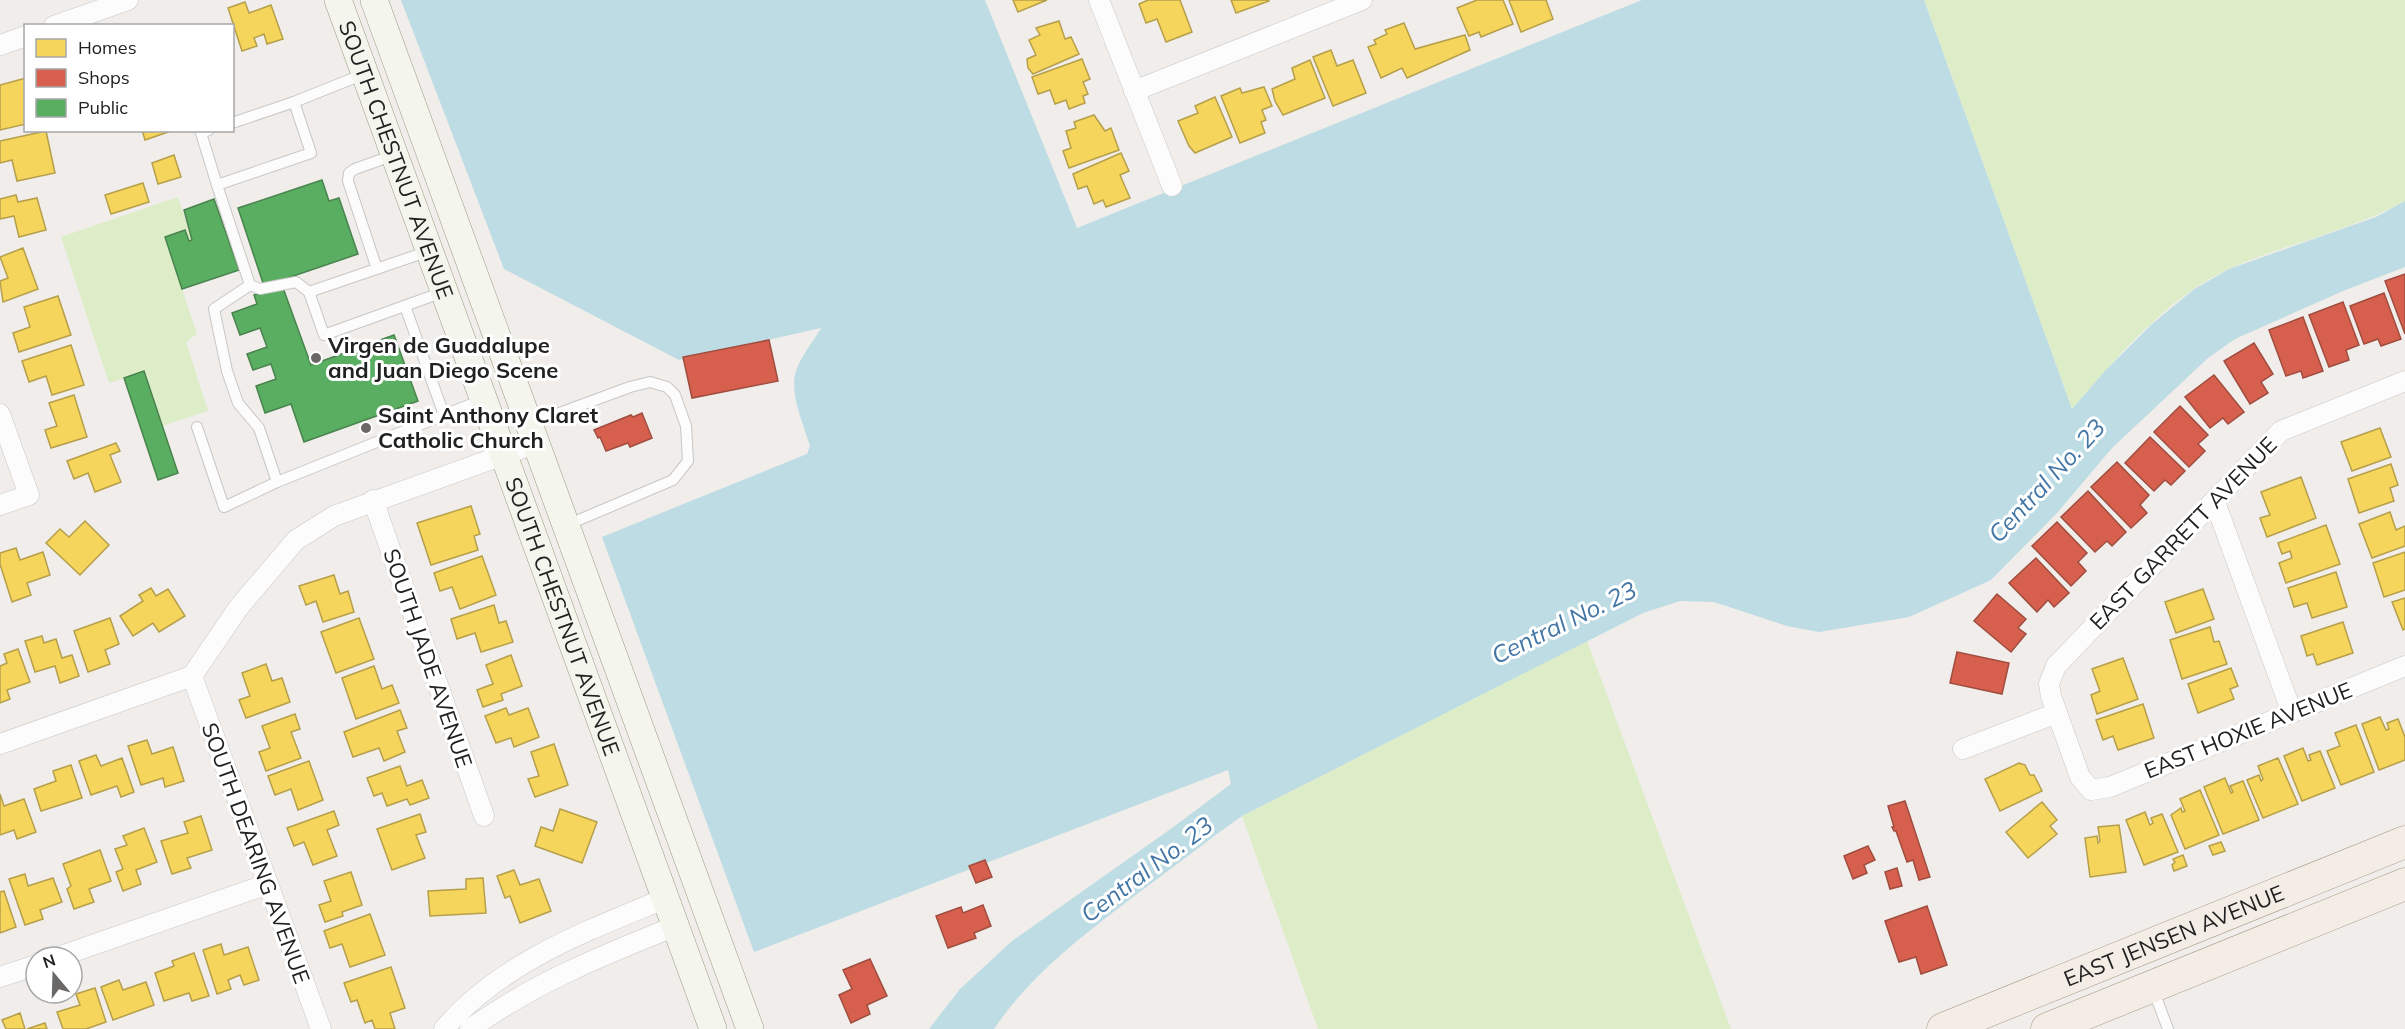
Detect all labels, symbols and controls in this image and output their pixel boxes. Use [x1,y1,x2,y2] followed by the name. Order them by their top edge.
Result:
[333,17,460,303] street label: SOUTH CHESTNUT AVENUE
[24,24,234,132] legend
[78,36,137,59] text: Homes
[78,66,130,89] text: Shops
[78,96,128,119] text: Public
[327,331,558,384] place label: Virgen de Guadalupe and Juan Diego Scene
[309,351,323,365] marker: Virgen de Guadalupe and Juan Diego Scene
[378,401,598,454] place label: Saint Anthony Claret Catholic Church
[1982,412,2111,548] water label: Central No. 23
[359,421,373,435] marker: Saint Anthony Claret Catholic Church
[2083,431,2283,635] street label: EAST GARRETT AVENUE
[499,473,626,759] street label: SOUTH CHESTNUT AVENUE
[377,545,479,771] street label: SOUTH JADE AVENUE
[1486,574,1641,670] water label: Central No. 23
[2140,675,2356,785] street label: EAST HOXIE AVENUE
[196,719,316,987] street label: SOUTH DEARING AVENUE
[1074,810,1218,929] water label: Central No. 23
[2060,878,2288,993] street label: EAST JENSEN AVENUE
[24,945,84,1005] north arrow
[40,949,58,972] text: N

